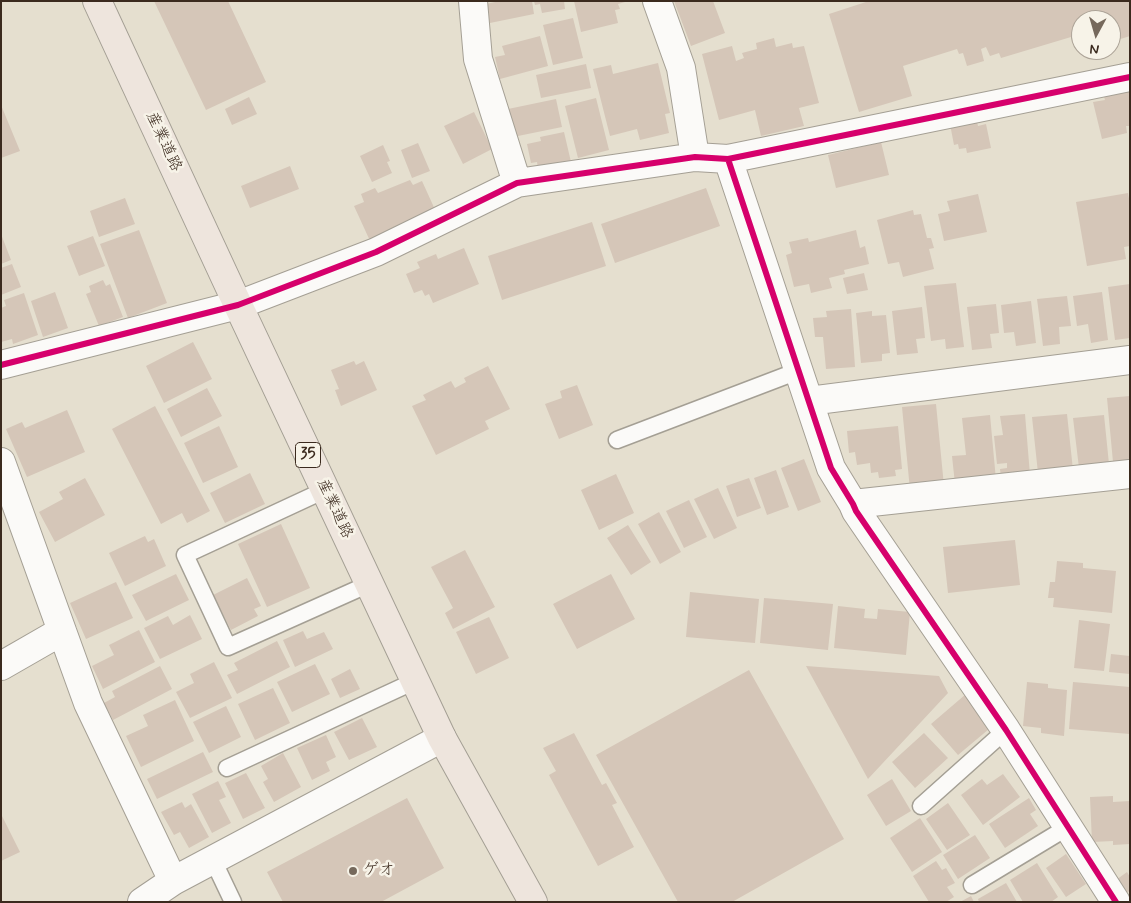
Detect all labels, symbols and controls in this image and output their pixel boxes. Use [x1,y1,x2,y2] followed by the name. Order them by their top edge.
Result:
[1071,10,1121,60] north arrow
[1089,39,1100,58] text: N
[141,109,185,175] street label: 産業道路
[296,442,320,468] road number: 35
[312,476,356,542] street label: 産業道路
[363,861,395,881] place label: ゲオ
[347,865,359,877] marker: ゲオ

